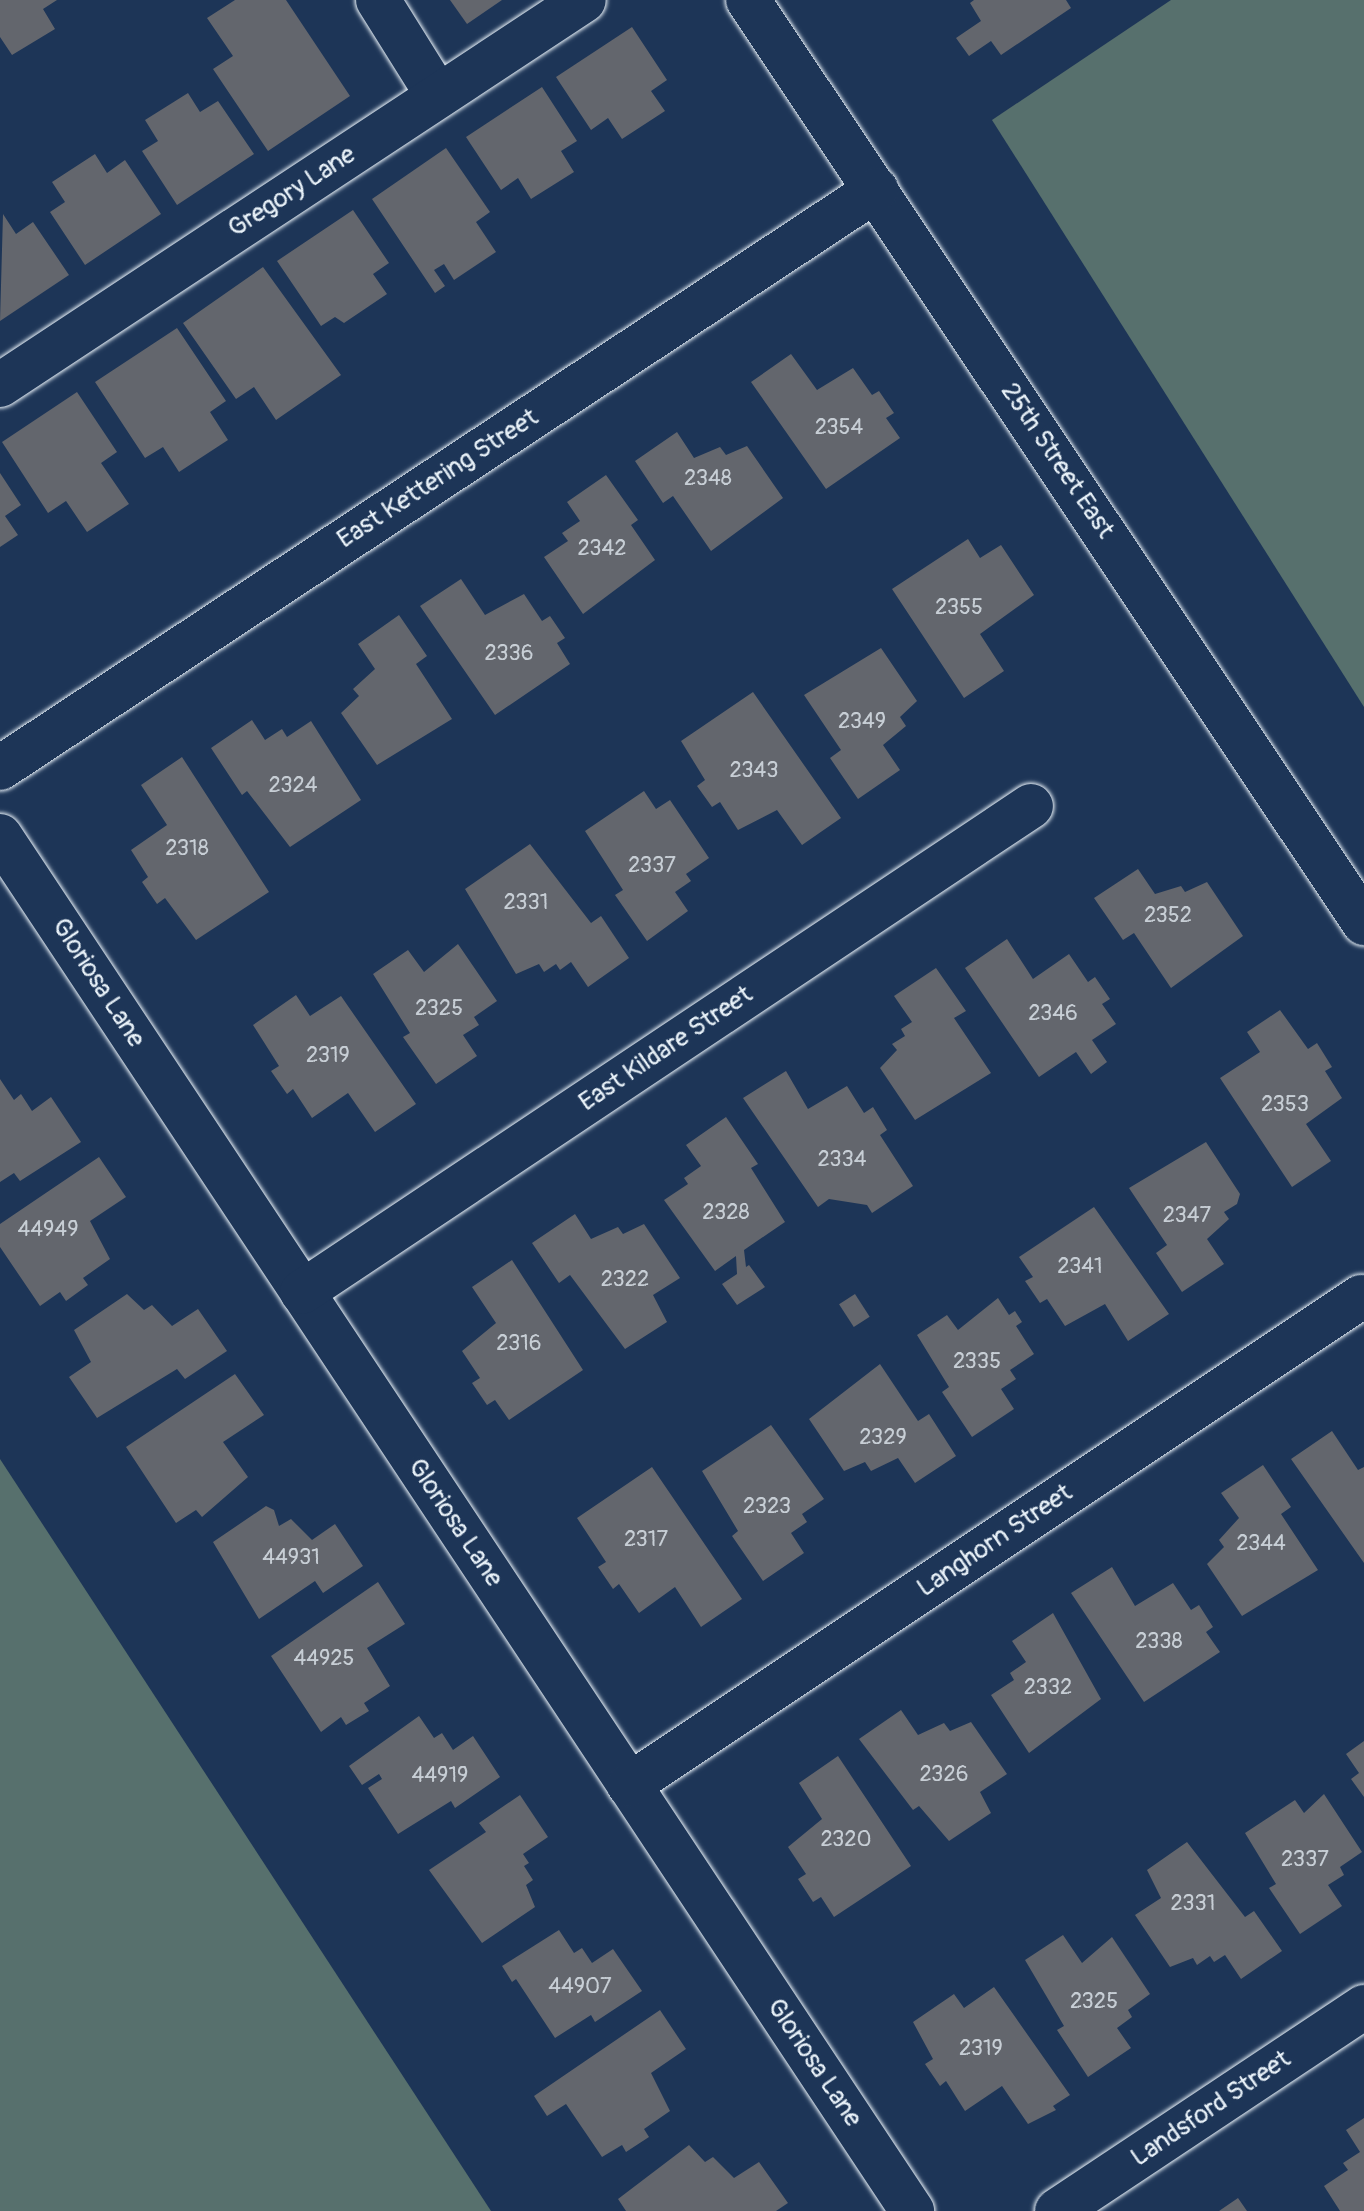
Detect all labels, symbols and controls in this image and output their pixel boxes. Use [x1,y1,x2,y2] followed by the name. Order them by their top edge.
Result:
[223,139,361,245] street label: Gregory Lane
[994,377,1120,545] street label: 25th Street East
[332,402,544,556] street label: East Kettering Street
[815,415,863,441] house number: 2354
[684,466,732,492] house number: 2348
[578,536,626,562] house number: 2342
[935,595,983,621] house number: 2355
[485,641,533,667] house number: 2336
[838,709,886,735] house number: 2349
[730,758,778,784] house number: 2343
[269,773,317,799] house number: 2324
[165,836,209,862] house number: 2318
[628,853,676,879] house number: 2337
[504,890,548,916] house number: 2331
[1144,903,1192,929] house number: 2352
[45,912,151,1054] street label: Gloriosa Lane
[573,979,759,1119] street label: East Kildare Street
[415,996,463,1022] house number: 2325
[1028,1001,1078,1027] house number: 2346
[306,1043,350,1069] house number: 2319
[1261,1092,1309,1118] house number: 2353
[818,1147,866,1173] house number: 2334
[702,1200,750,1226] house number: 2328
[1163,1203,1211,1229] house number: 2347
[18,1217,78,1243] house number: 44949
[1057,1254,1103,1280] house number: 2341
[601,1267,649,1293] house number: 2322
[496,1331,542,1357] house number: 2316
[953,1349,1001,1375] house number: 2335
[859,1425,907,1451] house number: 2329
[401,1453,509,1593] street label: Gloriosa Lane
[912,1478,1078,1604] street label: Langhorn Street
[743,1494,791,1520] house number: 2323
[624,1527,668,1553] house number: 2317
[1236,1531,1286,1557] house number: 2344
[262,1545,320,1571] house number: 44931
[1135,1629,1183,1655] house number: 2338
[293,1646,355,1672] house number: 44925
[1024,1675,1072,1701] house number: 2332
[919,1762,969,1788] house number: 2326
[412,1763,468,1789] house number: 44919
[820,1827,872,1853] house number: 2320
[1281,1847,1329,1873] house number: 2337
[1171,1891,1215,1917] house number: 2331
[548,1974,612,2000] house number: 44907
[1070,1989,1118,2015] house number: 2325
[760,1993,868,2133] street label: Gloriosa Lane
[959,2036,1003,2062] house number: 2319
[1125,2044,1297,2174] street label: Landsford Street

